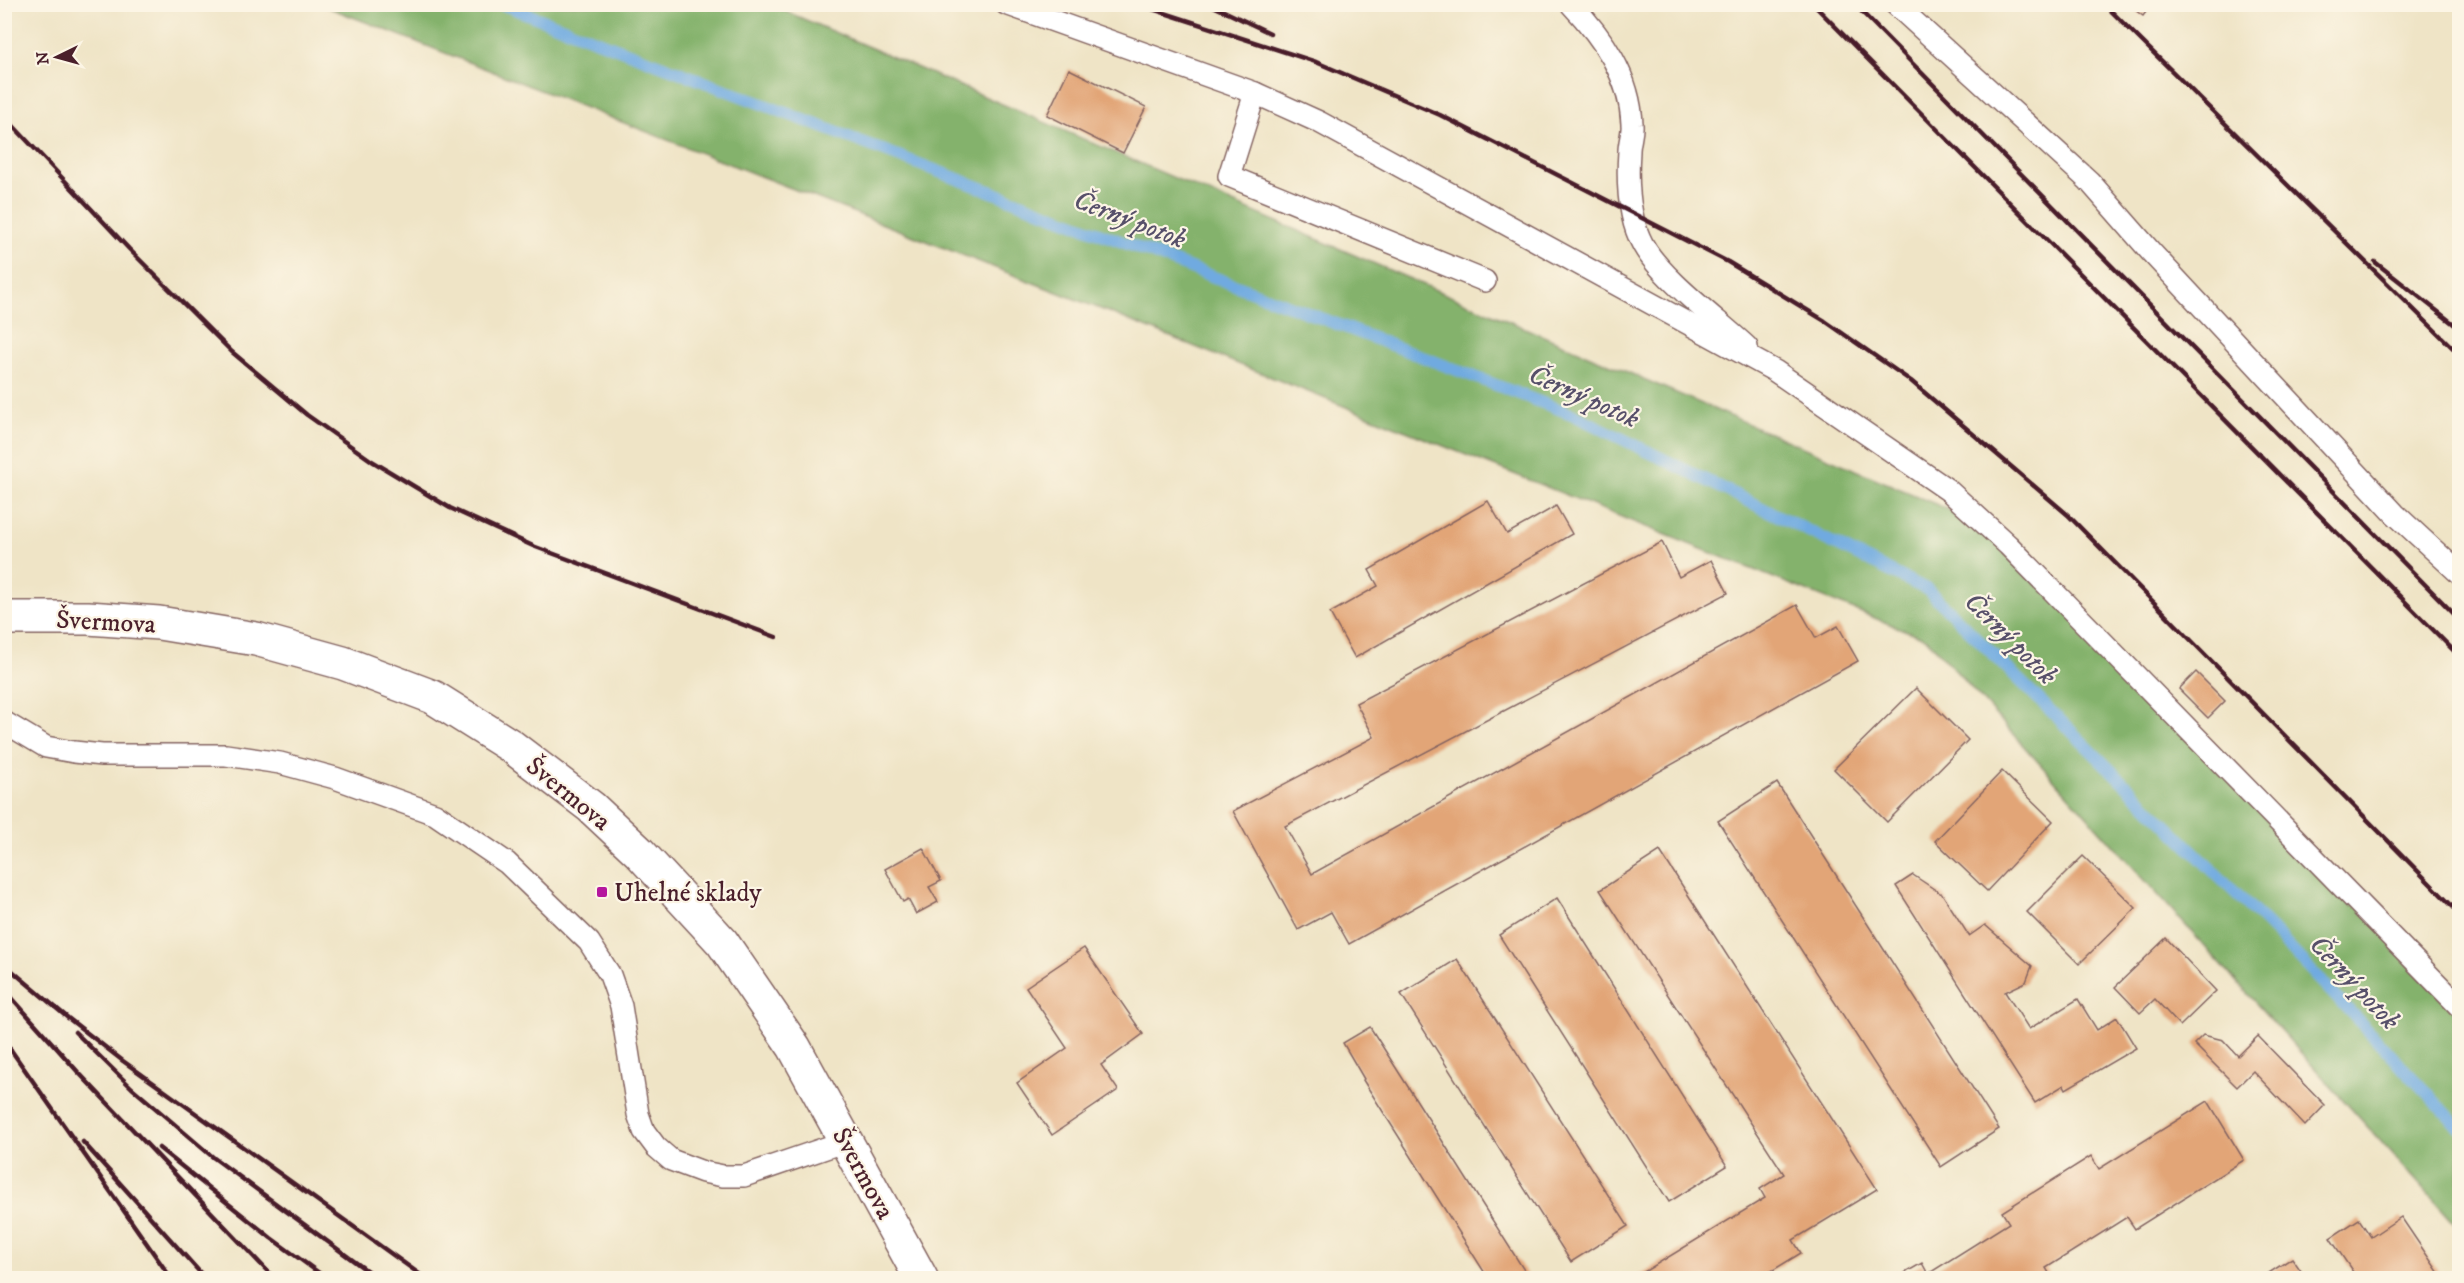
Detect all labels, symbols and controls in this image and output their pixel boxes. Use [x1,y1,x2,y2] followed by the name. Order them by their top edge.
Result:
[27,27,87,87] north arrow
[33,51,54,66] text: N
[1069,183,1191,257] water label: Černý potok
[1523,357,1645,437] water label: Černý potok
[1957,585,2064,693] water label: Černý potok
[55,602,157,642] street label: Švermova
[519,749,618,838] street label: Švermova
[614,877,762,910] place label: Uhelné sklady
[595,885,609,899] marker: Uhelné sklady
[2302,928,2407,1038] water label: Černý potok
[824,1122,902,1225] street label: Švermova

